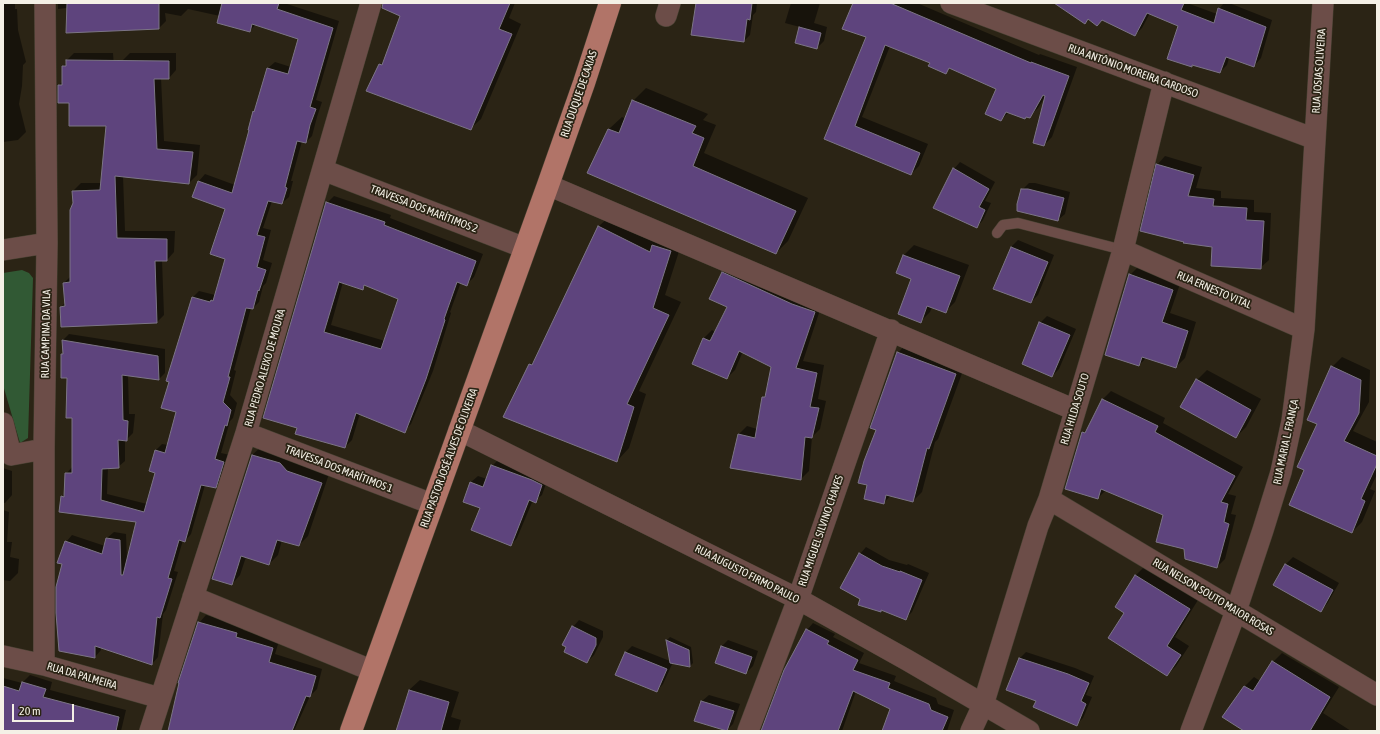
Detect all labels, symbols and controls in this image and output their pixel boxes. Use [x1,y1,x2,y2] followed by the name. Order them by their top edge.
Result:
[1309,28,1329,114] street label: RUA JOSIAS OLIVEIRA
[1066,41,1200,101] street label: RUA ANTÔNIO MOREIRA CARDOSO
[558,49,600,139] street label: RUA DUQUE DE CAXIAS
[368,182,480,236] street label: TRAVESSA DOS MARÍTIMOS 2
[1175,268,1253,312] street label: RUA ERNESTO VITAL
[39,289,53,379] street label: RUA CAMPINA DA VILA
[242,308,288,428] street label: RUA PEDRO ALEIXO DE MOURA
[1058,372,1092,446] street label: RUA HILDA SOUTO
[418,386,480,530] street label: RUA PASTOR JOSÉ ALVES DE OLIVEIRA
[1271,398,1301,486] street label: RUA MARIA L. FRANÇA
[283,442,395,496] street label: TRAVESSA DOS MARÍTIMOS 1
[796,474,846,588] street label: RUA MIGUEL SILVINO CHAVES
[693,542,801,606] street label: RUA AUGUSTO FIRMO PAULO
[1150,556,1276,638] street label: RUA NELSON SOUTO MAIOR ROSAS
[45,660,119,692] street label: RUA DA PALMEIRA
[14,696,76,722] scale bar
[19,704,41,718] text: 20 m

